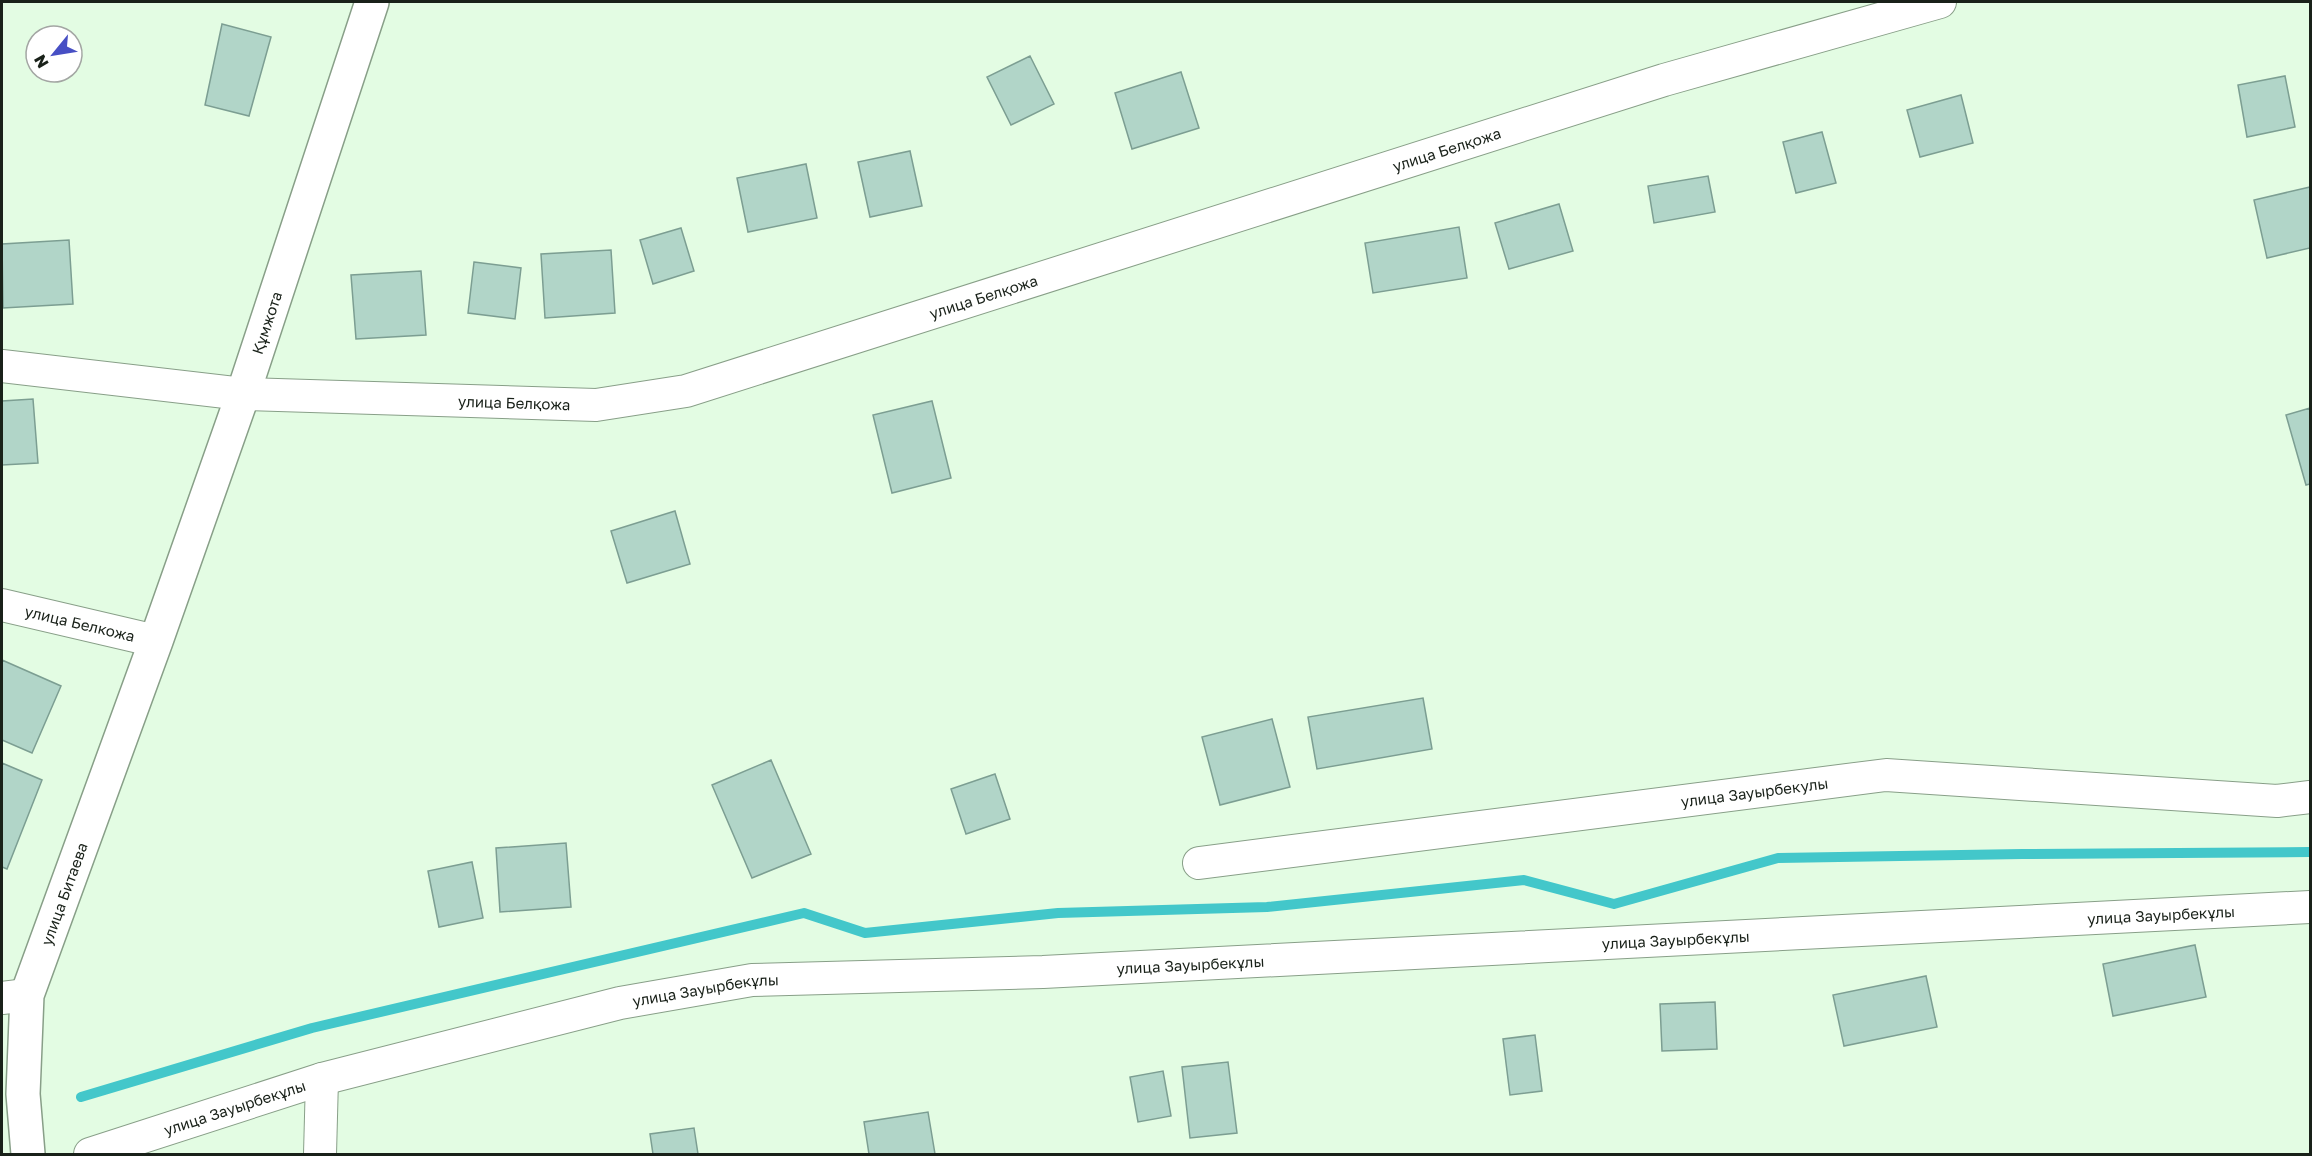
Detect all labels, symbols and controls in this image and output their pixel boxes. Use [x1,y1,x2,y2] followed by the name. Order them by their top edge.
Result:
[24,24,84,84] north arrow
[29,51,53,72] text: N
[1390,123,1503,175] street label: улица Белқожа
[927,271,1040,322] street label: улица Белқожа
[248,289,285,356] street label: Құмжота
[458,392,571,413] street label: улица Белқожа
[23,602,137,645] street label: улица Белкожа
[1680,773,1829,810] street label: улица Зауырбекулы
[37,840,91,948] street label: улица Битаева
[2087,902,2235,927] street label: улица Зауырбекұлы
[1601,927,1750,952] street label: улица Зауырбекұлы
[1116,952,1265,977] street label: улица Зауырбекұлы
[631,970,779,1010] street label: улица Зауырбекұлы
[161,1076,308,1139] street label: улица Зауырбекұлы

